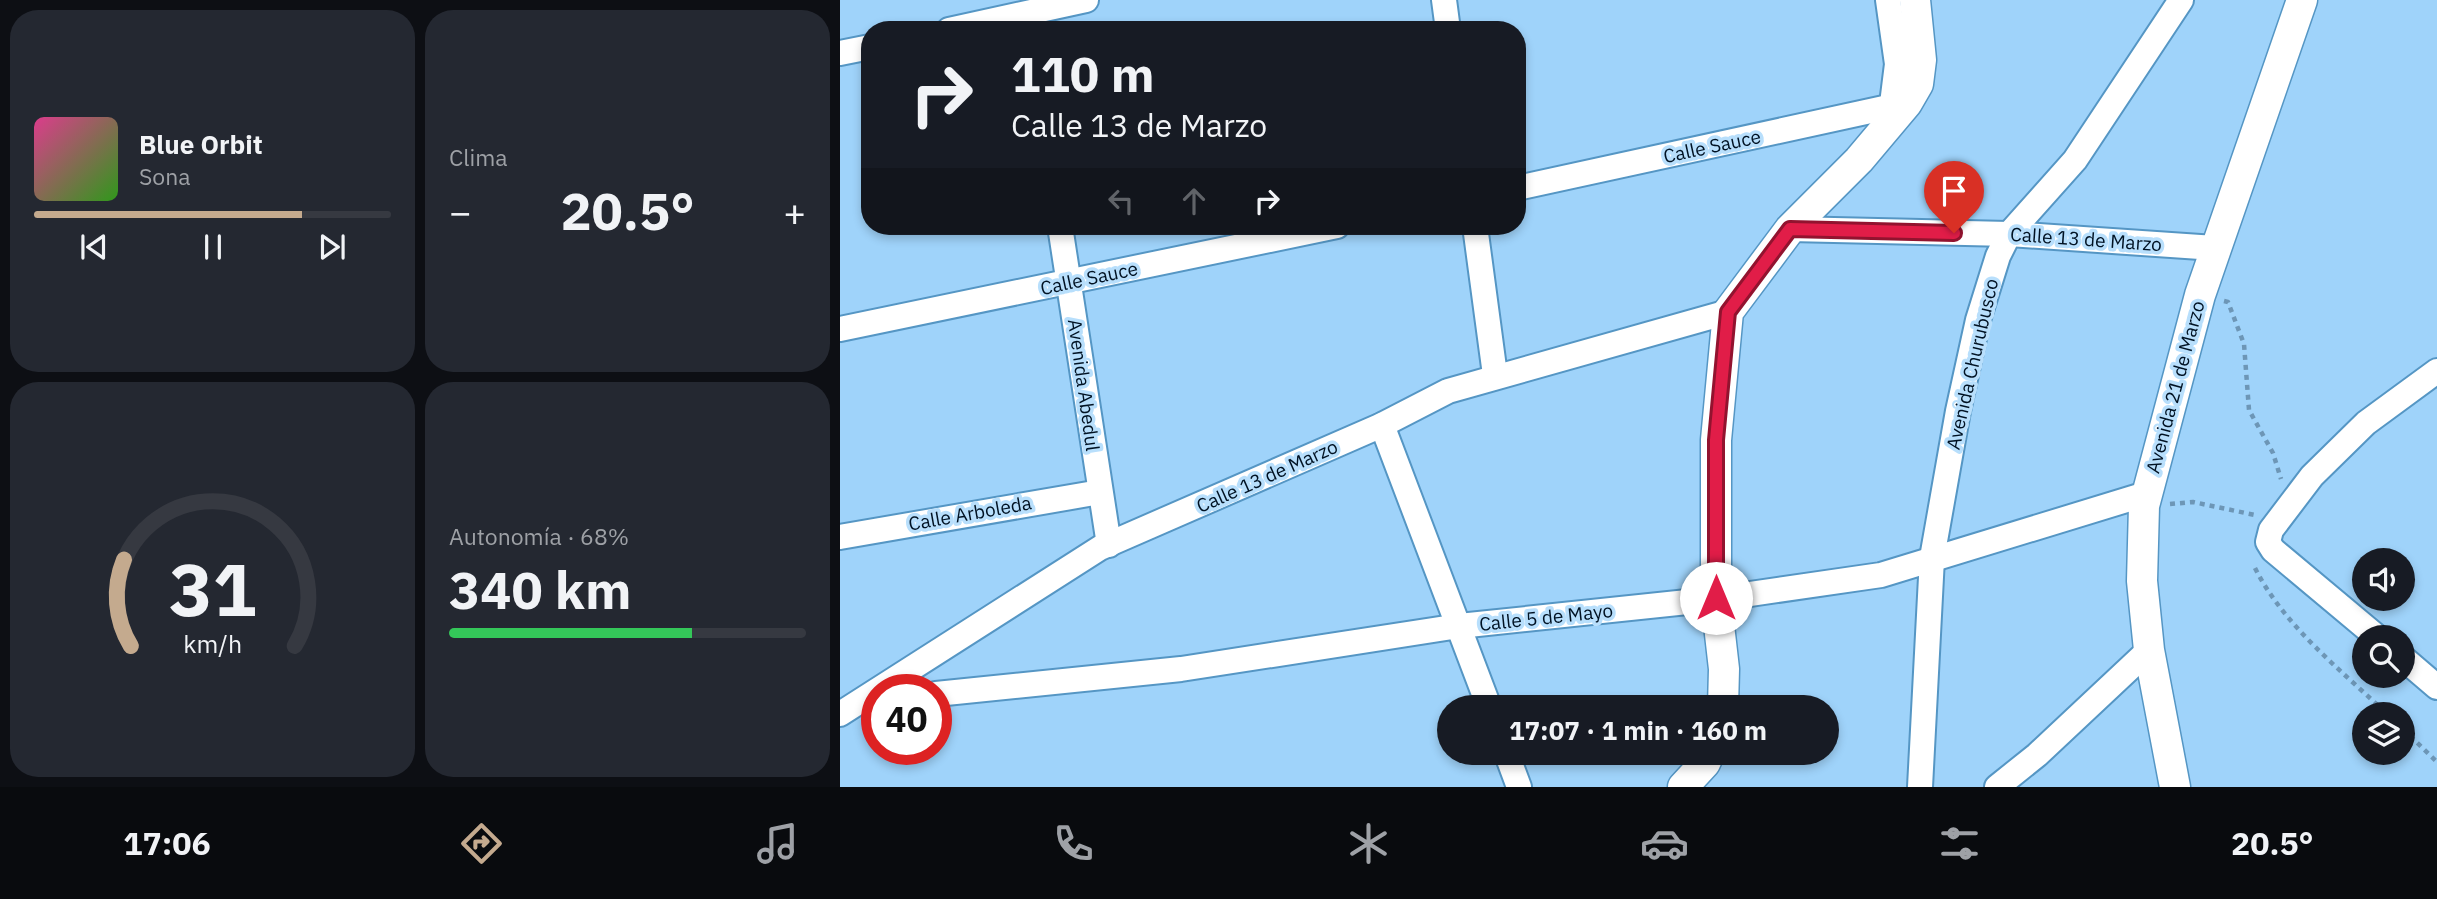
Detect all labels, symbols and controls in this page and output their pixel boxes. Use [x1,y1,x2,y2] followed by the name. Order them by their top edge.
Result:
[1011,42,1155,105] text: 110 m
[896,49,987,140] icon: right
[1011,104,1267,146] text: Calle 13 de Marzo
[1661,124,1763,168] street label: Calle Sauce
[139,127,263,161] text: Blue Orbit
[449,142,508,172] text: Clima
[139,161,191,191] text: Sona
[1924,161,1984,233] pin
[1935,172,1973,210] icon: arrive
[560,177,695,244] text: 20.5°
[1102,182,1140,220] icon: left
[1175,182,1213,220] icon: ahead
[1248,182,1286,220] icon: right
[449,187,472,236] text: −
[783,187,806,236] text: +
[2009,222,2163,256] street label: Calle 13 de Marzo
[75,228,113,266] icon: previous
[194,228,232,266] icon: pause
[313,228,351,266] icon: next
[1038,256,1140,300] street label: Calle Sauce
[1941,276,2003,452] street label: Avenida Churubusco
[2140,298,2210,476] street label: Avenida 21 de Marzo
[1063,317,1105,453] street label: Avenida Abedul
[1193,434,1341,518] street label: Calle 13 de Marzo
[907,490,1033,536] street label: Calle Arboleda
[449,521,629,551] text: Autonomía · 68%
[169,541,256,636] text: 31
[2352,548,2415,765] map controls
[2352,548,2415,611] button: sound
[449,556,631,623] text: 340 km
[1679,561,1753,635] position arrow
[1478,598,1614,636] street label: Calle 5 de Mayo
[2352,625,2415,688] button: search
[183,626,242,659] text: km/h
[861,674,952,765] speed limit sign: 40
[2352,702,2415,765] button: layers
[1509,713,1767,747] text: 17:07 · 1 min · 160 m
[457,819,506,868] icon: directions
[753,819,802,868] icon: music
[1049,819,1098,868] icon: phone
[1344,819,1393,868] icon: climate
[1640,819,1689,868] icon: car
[1935,819,1984,868] icon: filters
[123,822,211,864] text: 17:06
[2231,822,2314,864] text: 20.5°

